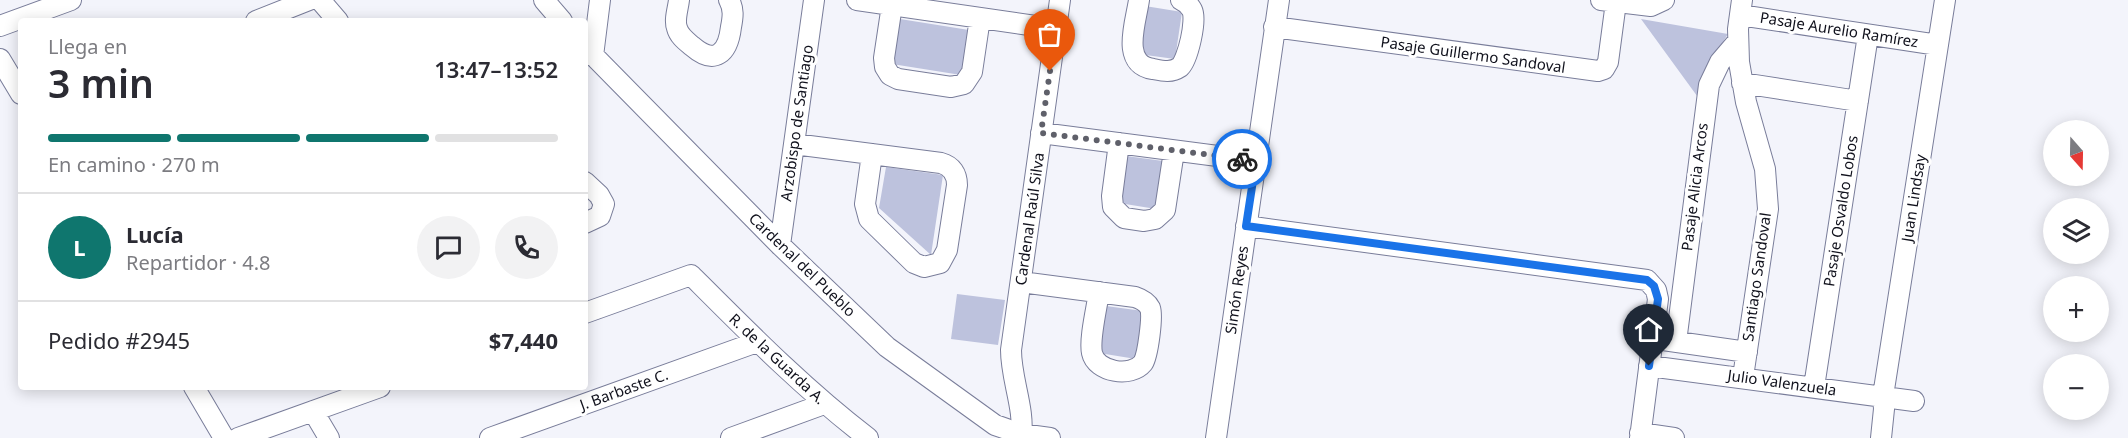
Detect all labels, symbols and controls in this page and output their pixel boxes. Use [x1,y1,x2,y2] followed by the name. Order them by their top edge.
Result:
[1758,7,1920,51] street label: Pasaje Aurelio Ramírez
[1024,9,1075,71] pin
[1033,18,1066,51] icon: bag
[1379,31,1567,77] street label: Pasaje Guillermo Sandoval
[48,33,127,60] text: Llega en
[775,43,817,202] street label: Arzobispo de Santiago
[434,54,558,84] text: 13:47–13:52
[48,56,154,109] text: 3 min
[2043,120,2109,186] north arrow
[2043,120,2109,420] map controls
[1676,122,1712,252] street label: Pasaje Alicia Arcos
[1212,129,1272,189] courier
[1818,134,1862,288] street label: Pasaje Osvaldo Lobos
[1226,143,1259,176] icon: bike
[48,151,220,178] text: En camino · 270 m
[1010,151,1048,286] street label: Cardenal Raúl Silva
[1896,152,1930,245] street label: Juan Lindsay
[2043,198,2109,264] button: layers
[745,208,860,321] street label: Cardenal del Pueblo
[1737,211,1775,342] street label: Santiago Sandoval
[417,216,480,279] button: chat
[495,216,558,279] button: phone
[126,219,184,249] text: Lucía
[73,232,86,262] text: L
[1220,244,1252,335] street label: Simón Reyes
[126,249,271,276] text: Repartidor · 4.8
[2043,276,2109,342] button: +
[1623,304,1674,366] pin
[725,308,830,408] street label: R. de la Guarda A.
[1632,313,1665,346] icon: home
[48,325,190,355] text: Pedido #2945
[489,325,558,355] text: $7,440
[2043,354,2109,420] button: −
[575,364,671,415] street label: J. Barbaste C.
[1724,364,1838,400] street label: Julio Valenzuela

